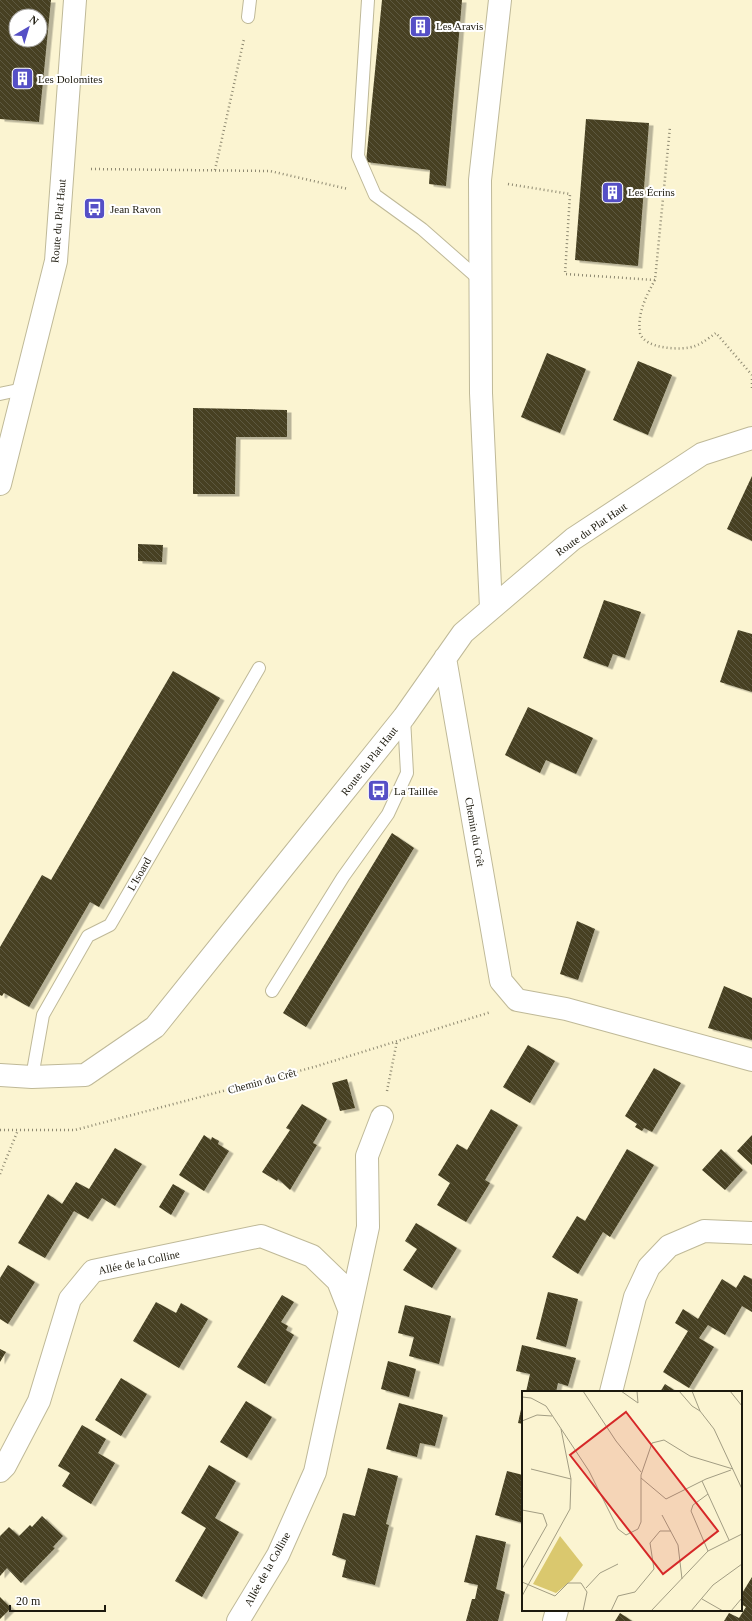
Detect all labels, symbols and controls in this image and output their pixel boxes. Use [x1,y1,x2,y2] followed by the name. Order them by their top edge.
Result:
[8,8,48,48] north arrow
[27,13,41,27] text: N
[407,13,433,39] building icon: Les Aravis
[436,20,483,32] place label: Les Aravis
[9,66,35,92] building icon: Les Dolomites
[38,73,102,85] place label: Les Dolomites
[48,179,68,263] street label: Route du Plat Haut
[599,179,625,205] building icon: Les Écrins
[628,186,675,198] place label: Les Écrins
[82,196,108,222] bus stop icon: Jean Ravon
[110,203,162,215] place label: Jean Ravon
[553,500,629,558] street label: Route du Plat Haut
[338,724,400,798] street label: Route du Plat Haut
[365,778,391,804] bus stop icon: La Taillée
[394,785,438,797] place label: La Taillée
[463,796,487,868] street label: Chemin du Crêt
[125,855,153,893] street label: L'Isoard
[227,1066,297,1096] street label: Chemin du Crêt
[97,1248,181,1276] street label: Allée de la Colline
[522,1391,742,1611] inset map
[242,1530,292,1608] street label: Allée de la Colline
[10,1587,105,1613] scale bar
[16,1594,41,1608] text: 20 m

